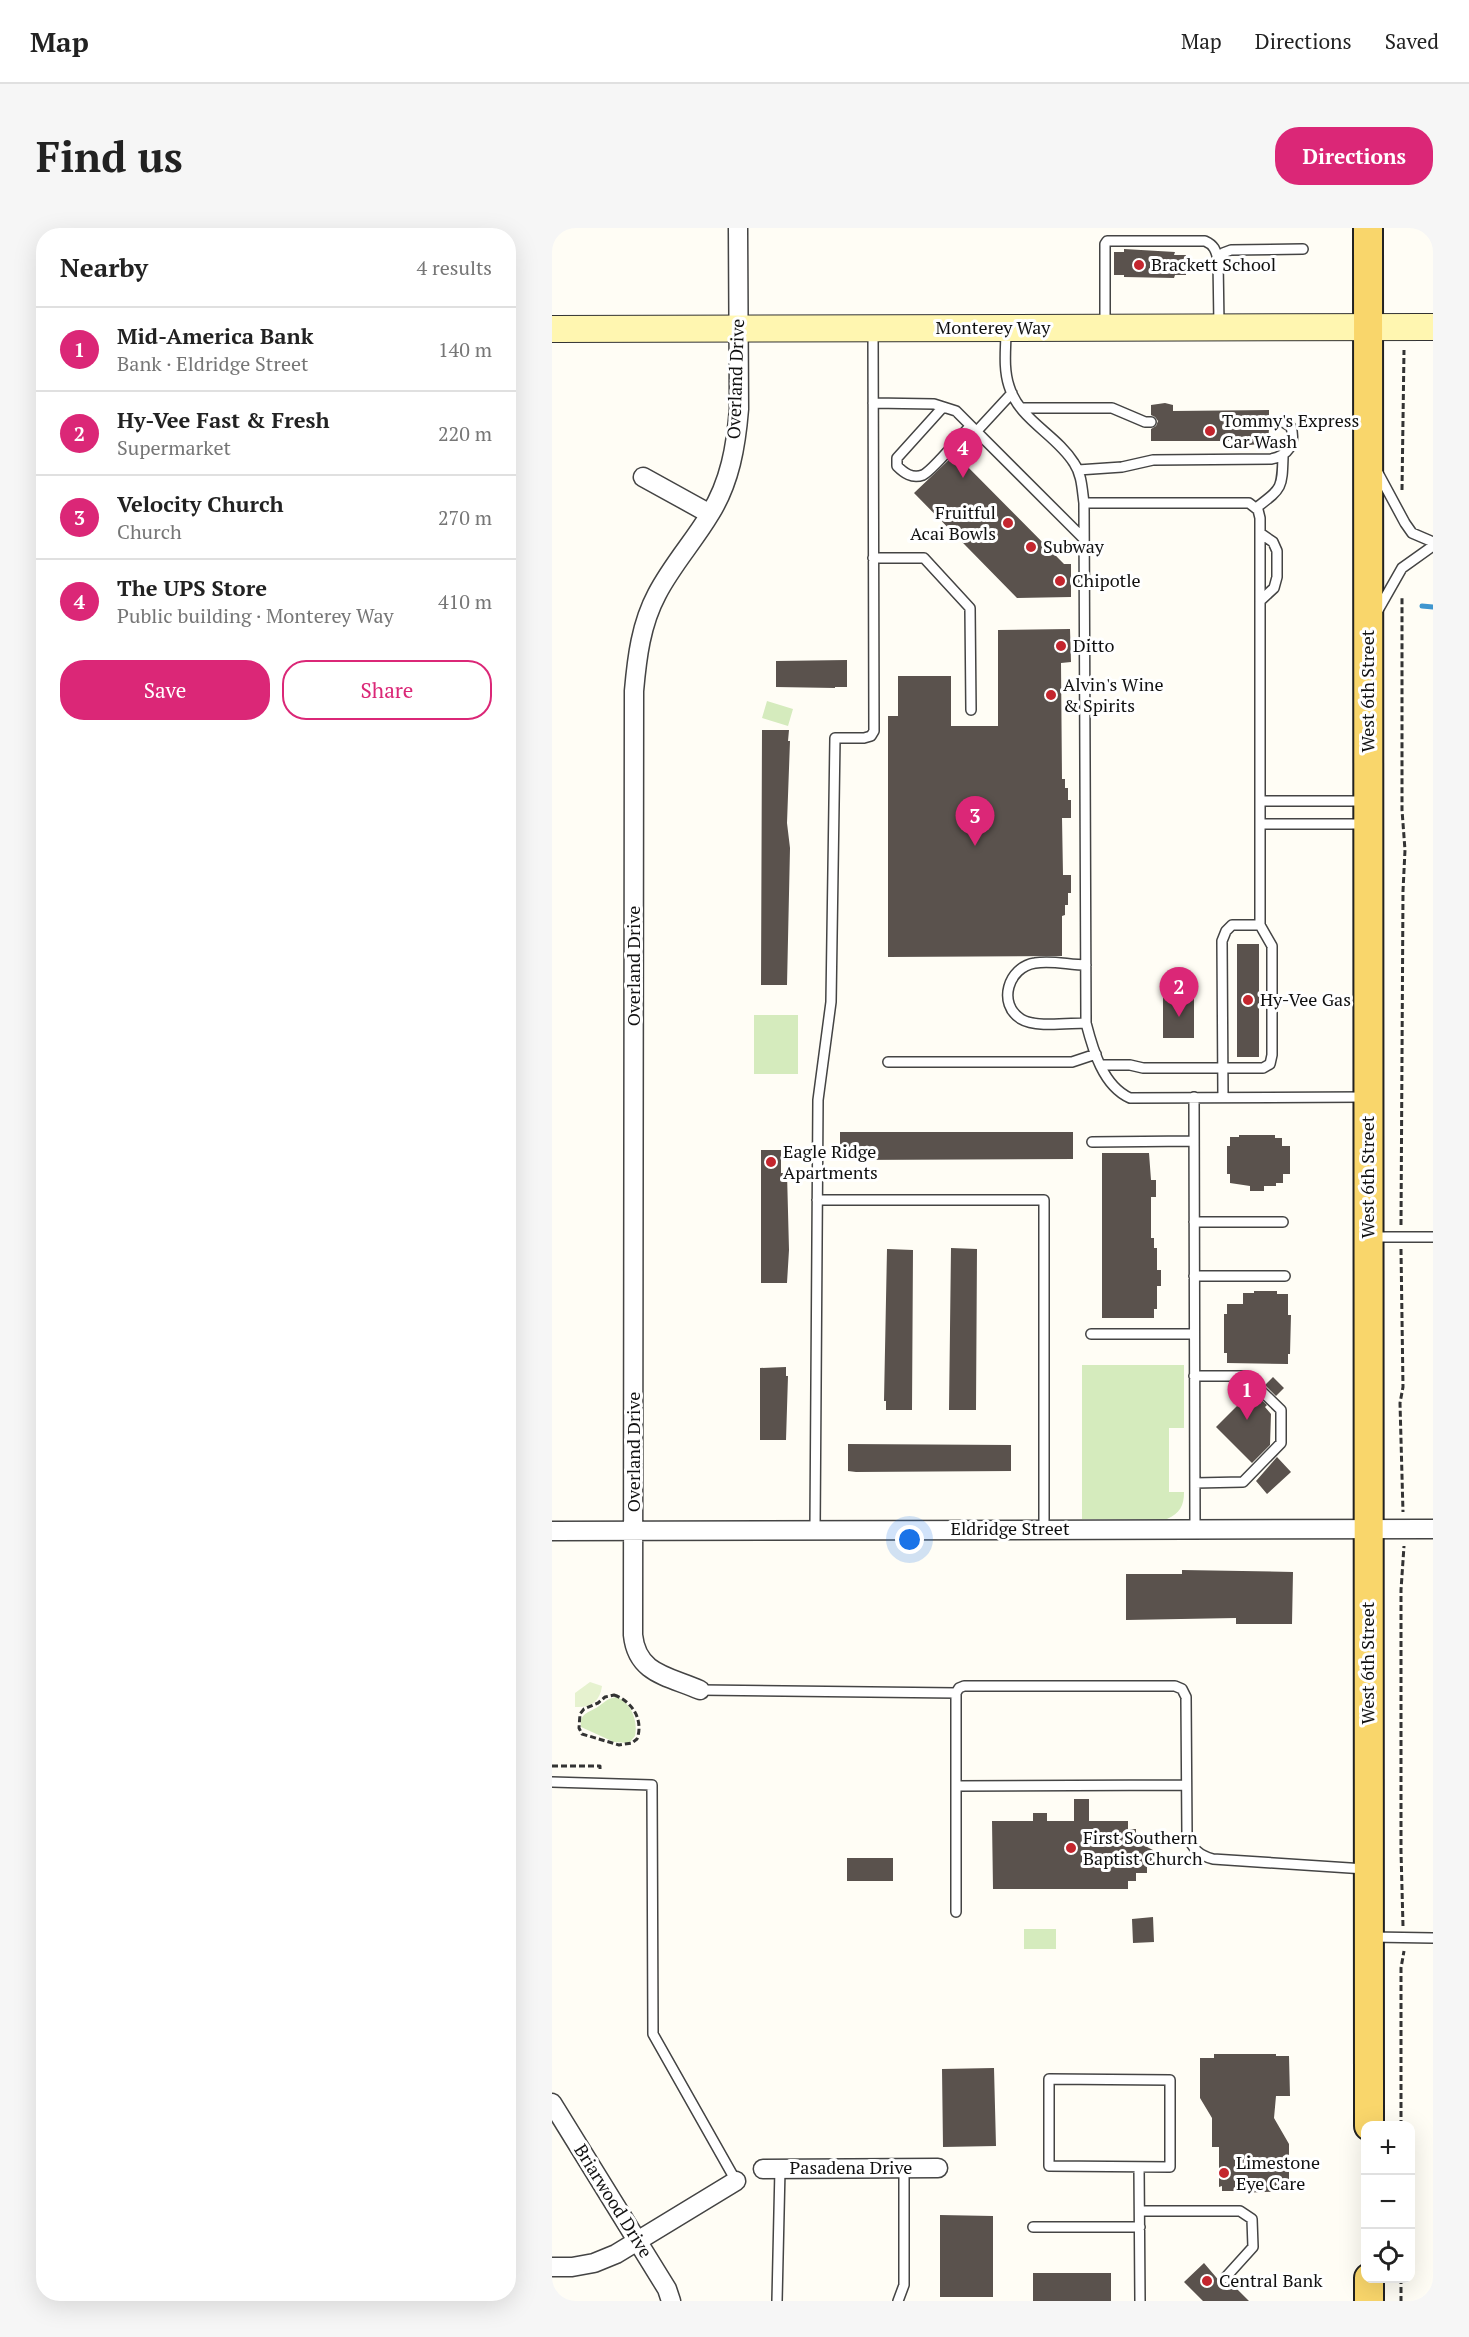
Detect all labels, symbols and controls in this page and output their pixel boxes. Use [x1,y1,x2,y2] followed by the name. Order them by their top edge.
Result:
[30,23,89,60] text: Map
[1181,27,1222,55] text: Map
[1255,27,1352,55] text: Directions
[1385,27,1439,55] text: Saved
[1275,127,1433,185] button: Directions
[36,128,183,184] text: Find us
[60,250,148,284] text: Nearby
[1151,252,1276,276] place label: Brackett School
[417,254,492,281] text: 4 results
[1132,258,1146,272] marker: Brackett School
[936,315,1051,339] street label: Monterey Way
[721,318,749,440] street label: Overland Drive
[117,321,314,350] text: Mid-America Bank
[74,336,85,363] text: 1
[438,336,492,363] text: 140 m
[117,350,308,377] text: Bank · Eldridge Street
[117,405,329,434] text: Hy-Vee Fast & Fresh
[1222,408,1359,453] place label: Tommy's Express Car Wash
[74,420,85,447] text: 2
[438,420,492,447] text: 220 m
[1203,424,1217,438] marker: Tommy's Express Car Wash
[944,428,982,478] pin: 4
[117,434,231,461] text: Supermarket
[117,489,284,518] text: Velocity Church
[910,500,996,545] place label: Fruitful Acai Bowls
[74,504,85,531] text: 3
[438,504,492,531] text: 270 m
[1001,516,1015,530] marker: Fruitful Acai Bowls
[117,518,182,545] text: Church
[1043,534,1105,558] place label: Subway
[1024,540,1038,554] marker: Subway
[1072,568,1141,592] place label: Chipotle
[117,573,267,602] text: The UPS Store
[1053,574,1067,588] marker: Chipotle
[74,588,85,615] text: 4
[438,588,492,615] text: 410 m
[117,602,394,629] text: Public building · Monterey Way
[1355,629,1379,752] street label: West 6th Street
[1073,633,1114,657] place label: Ditto
[1054,639,1068,653] marker: Ditto
[60,660,270,720] button: Save
[282,660,492,720] button: Share
[1063,672,1164,717] place label: Alvin's Wine & Spirits
[1044,688,1058,702] marker: Alvin's Wine & Spirits
[956,796,994,846] pin: 3
[621,906,645,1026] street label: Overland Drive
[1160,968,1198,1017] pin: 2
[1260,987,1351,1011] place label: Hy-Vee Gas
[1241,993,1255,1007] marker: Hy-Vee Gas
[1355,1115,1379,1238] street label: West 6th Street
[783,1139,878,1184] place label: Eagle Ridge Apartments
[764,1155,778,1169] marker: Eagle Ridge Apartments
[1228,1370,1266,1420] pin: 1
[621,1392,645,1512] street label: Overland Drive
[950,1516,1070,1540] street label: Eldridge Street
[895,1525,924,1554] your location
[1355,1601,1379,1724] street label: West 6th Street
[1083,1825,1203,1870] place label: First Southern Baptist Church
[1064,1841,1078,1855] marker: First Southern Baptist Church
[1361,2121,1415,2283] map controls
[1361,2121,1415,2175] button: +
[569,2139,658,2262] street label: Briarwood Drive
[1236,2150,1320,2195] place label: Limestone Eye Care
[790,2155,912,2179] street label: Pasadena Drive
[1217,2166,1231,2180] marker: Limestone Eye Care
[1361,2175,1415,2229] button: −
[1361,2229,1415,2283] button: locate
[1219,2268,1323,2292] place label: Central Bank
[1200,2274,1214,2288] marker: Central Bank

